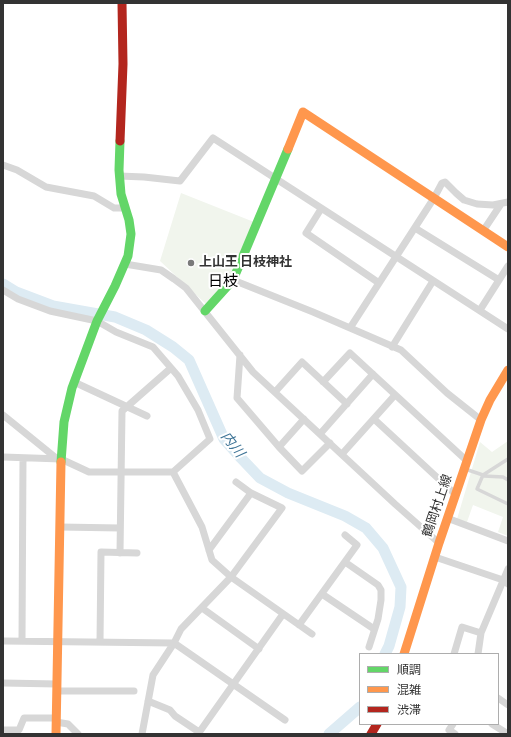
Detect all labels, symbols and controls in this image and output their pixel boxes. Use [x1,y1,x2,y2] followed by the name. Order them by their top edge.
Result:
[199,255,292,271] place label: 上山王 日枝神社
[186,258,196,268] marker: 上山王 日枝神社
[208,273,238,291] district label: 日枝
[217,429,247,461] water label: 内川
[420,473,456,539] street label: 鶴岡村上線
[359,653,499,725] legend
[397,663,421,678] text: 順調
[397,683,421,698] text: 混雑
[397,703,421,718] text: 渋滞

